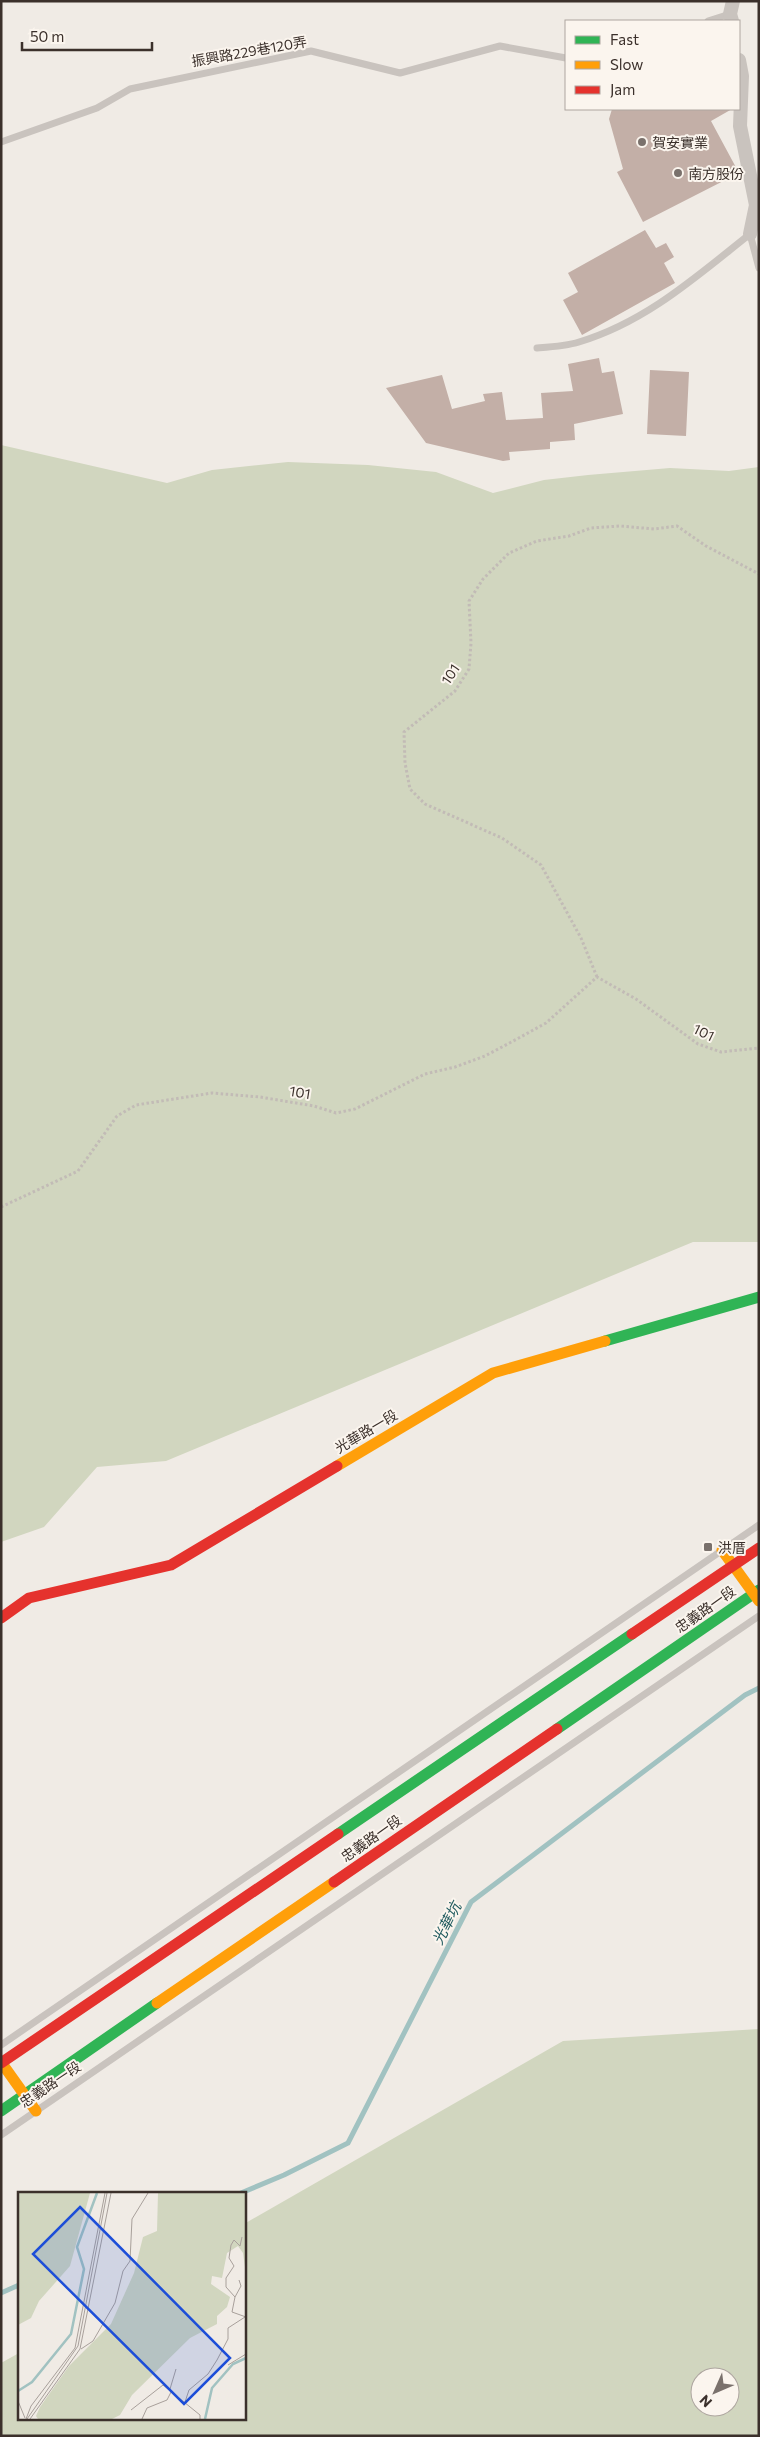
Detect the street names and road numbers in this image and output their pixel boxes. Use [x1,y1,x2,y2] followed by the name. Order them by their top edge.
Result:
[190,32,308,70] street label: 振興路229巷120弄
[437,660,463,688] street label: 101
[691,1020,717,1044] street label: 101
[288,1082,312,1102] street label: 101
[332,1406,400,1456] street label: 光華路一段
[671,1582,739,1636] street label: 忠義路一段
[337,1811,405,1865] street label: 忠義路一段
[16,2057,84,2111] street label: 忠義路一段

